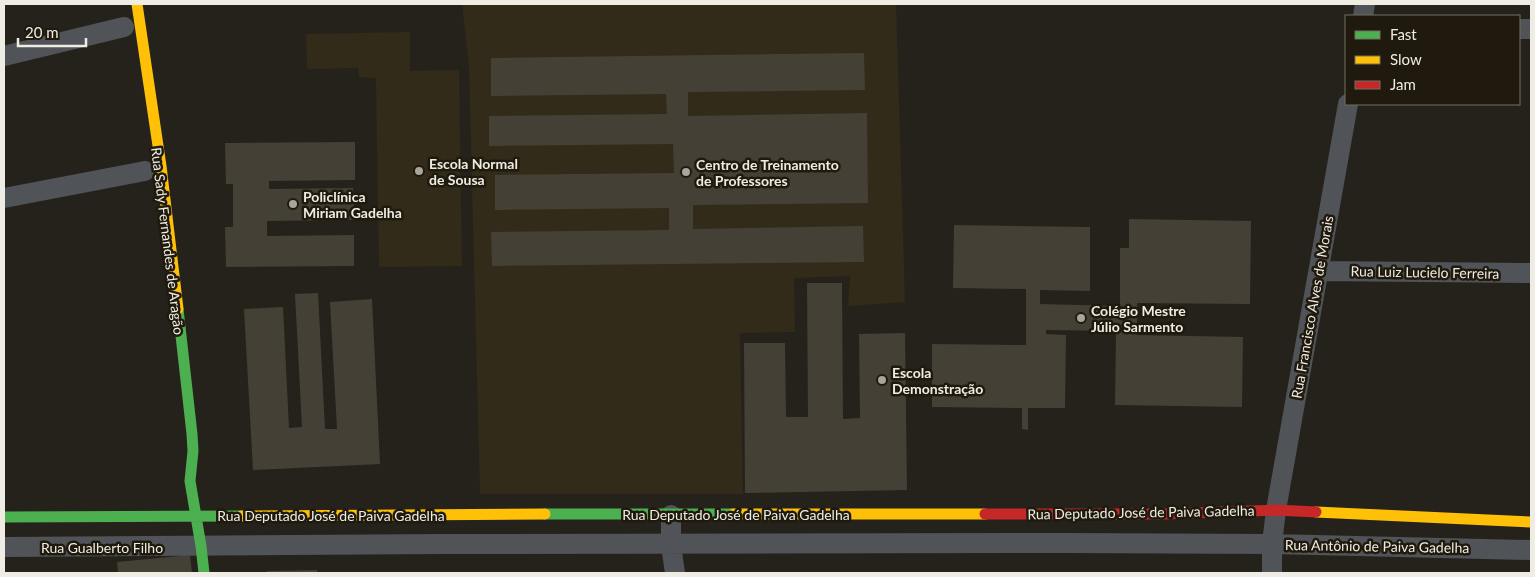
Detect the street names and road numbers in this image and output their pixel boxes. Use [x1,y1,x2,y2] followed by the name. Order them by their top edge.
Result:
[148,146,188,336] street label: Rua Sady Fernandes de Aragão
[1288,214,1336,400] street label: Rua Francisco Alves de Morais
[1350,262,1500,282] street label: Rua Luiz Lucielo Ferreira
[1027,502,1255,522] street label: Rua Deputado José de Paiva Gadelha
[622,506,850,523] street label: Rua Deputado José de Paiva Gadelha
[217,507,445,524] street label: Rua Deputado José de Paiva Gadelha
[1285,536,1469,556] street label: Rua Antônio de Paiva Gadelha
[41,539,163,556] street label: Rua Gualberto Filho

